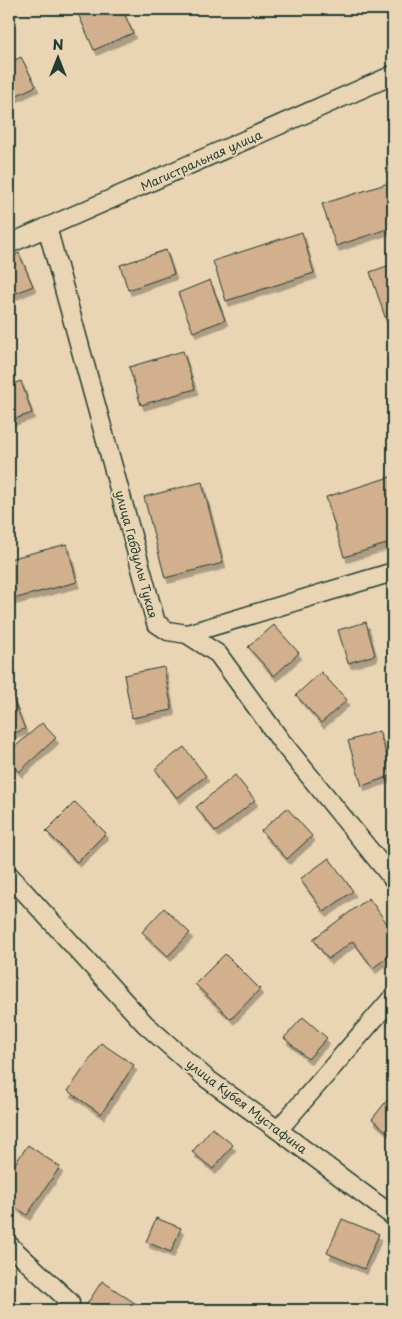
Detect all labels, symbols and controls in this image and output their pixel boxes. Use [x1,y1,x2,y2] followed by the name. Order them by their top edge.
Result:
[32,32,82,82] north arrow
[52,34,64,55] text: N
[137,125,265,195] street label: Магистральная улица
[111,488,163,620] street label: улица Габдуллы Тукая
[183,1055,312,1158] street label: улица Кубея Мустафина

